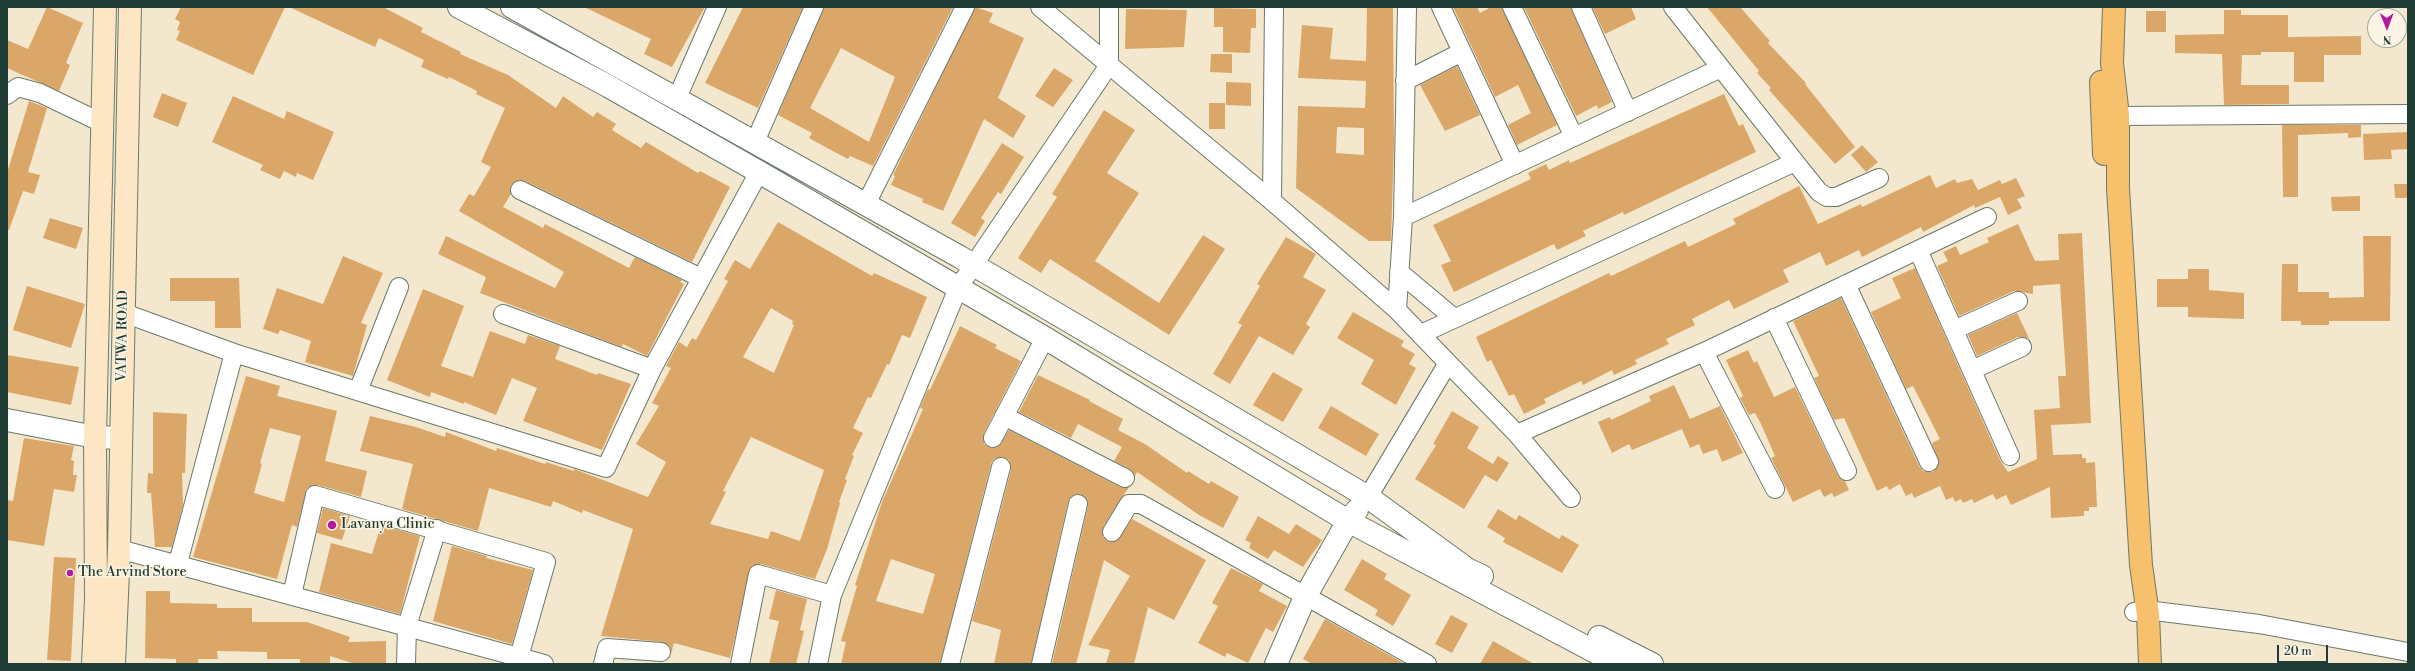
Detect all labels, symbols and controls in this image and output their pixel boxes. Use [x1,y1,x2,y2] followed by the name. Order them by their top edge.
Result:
[2367,8,2407,48] north arrow
[2383,32,2392,46] text: N
[114,290,132,382] street label: VATWA ROAD
[341,517,435,533] place label: Lavanya Clinic
[326,519,338,531] marker: Lavanya Clinic
[78,565,187,581] place label: The Arvind Store
[65,568,75,578] marker: The Arvind Store
[2279,637,2330,663] scale bar
[2284,644,2312,659] text: 20 m

